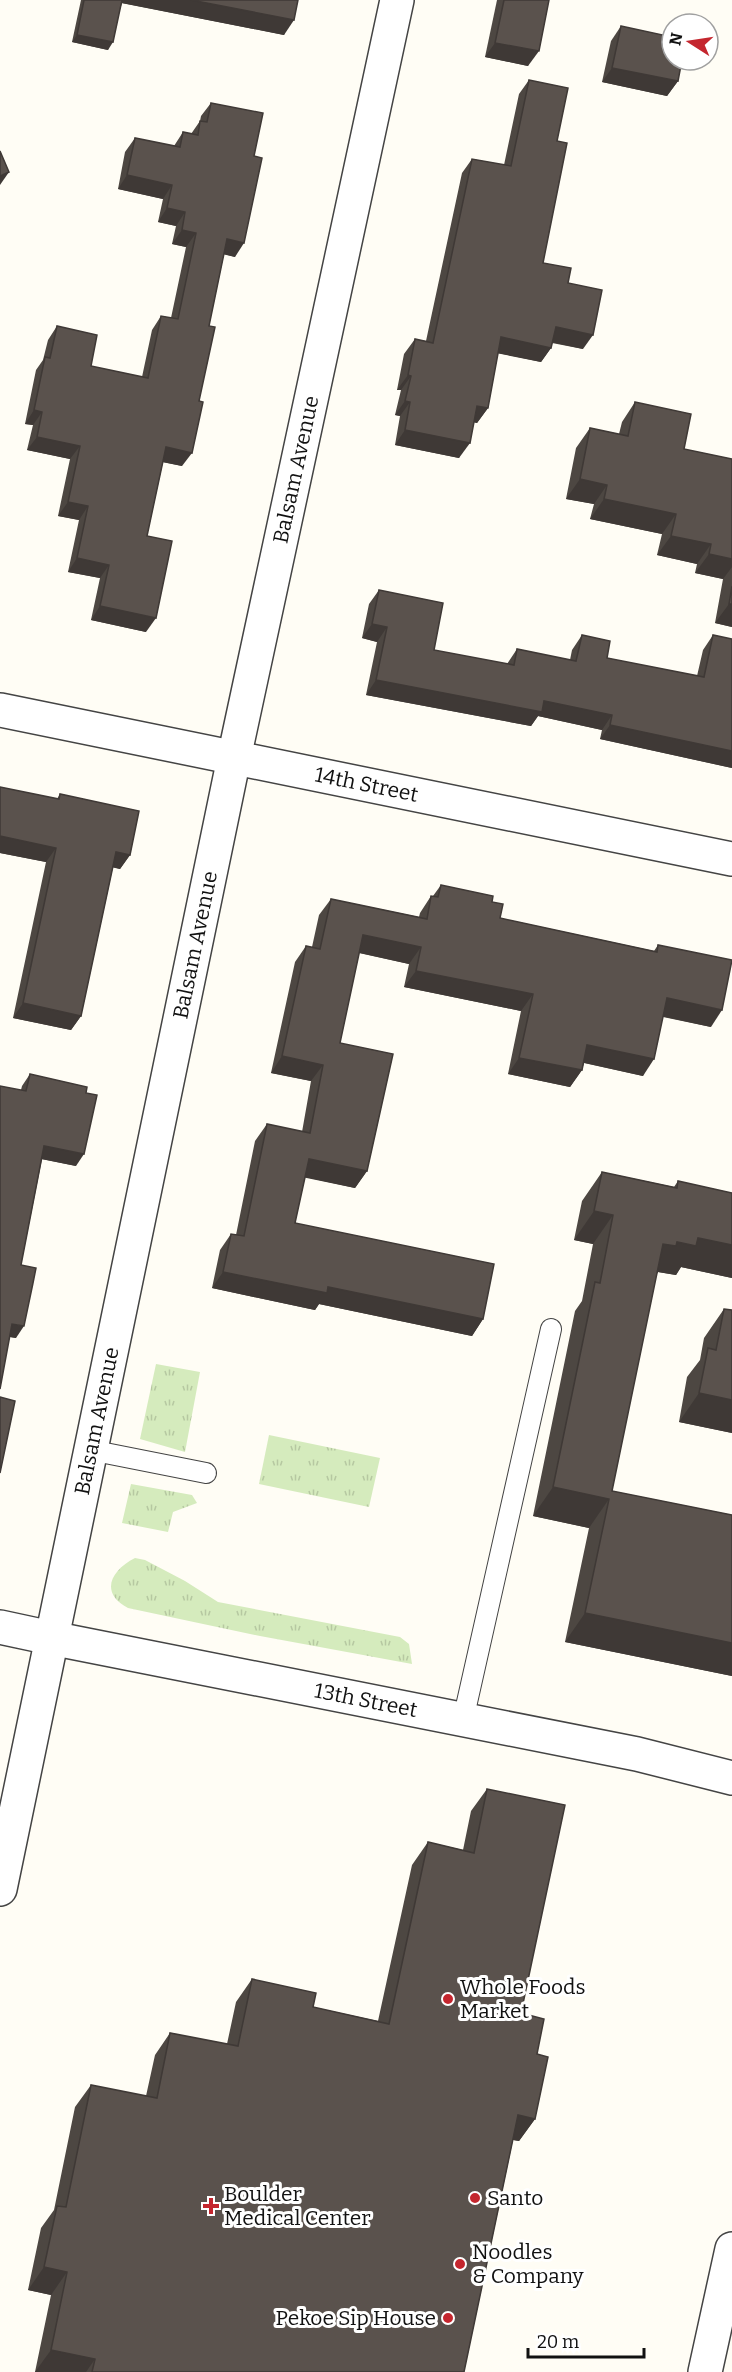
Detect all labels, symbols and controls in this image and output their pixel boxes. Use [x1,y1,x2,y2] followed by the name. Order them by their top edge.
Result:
[660,12,720,72] north arrow
[665,31,686,47] text: N
[268,393,325,546] street label: Balsam Avenue
[313,761,421,808] street label: 14th Street
[167,869,223,1021] street label: Balsam Avenue
[69,1345,125,1497] street label: Balsam Avenue
[312,1677,420,1723] street label: 13th Street
[460,1974,586,2024] place label: Whole Foods Market
[441,1992,455,2006] marker: Whole Foods Market
[224,2181,371,2231] place label: Boulder Medical Center
[487,2185,543,2211] place label: Santo
[468,2191,482,2205] marker: Santo
[202,2197,220,2215] marker: Boulder Medical Center
[472,2239,584,2289] place label: Noodles & Company
[453,2257,467,2271] marker: Noodles & Company
[276,2305,436,2331] place label: Pekoe Sip House
[441,2311,455,2325] marker: Pekoe Sip House
[528,2321,644,2359] scale bar
[537,2331,579,2353] text: 20 m

